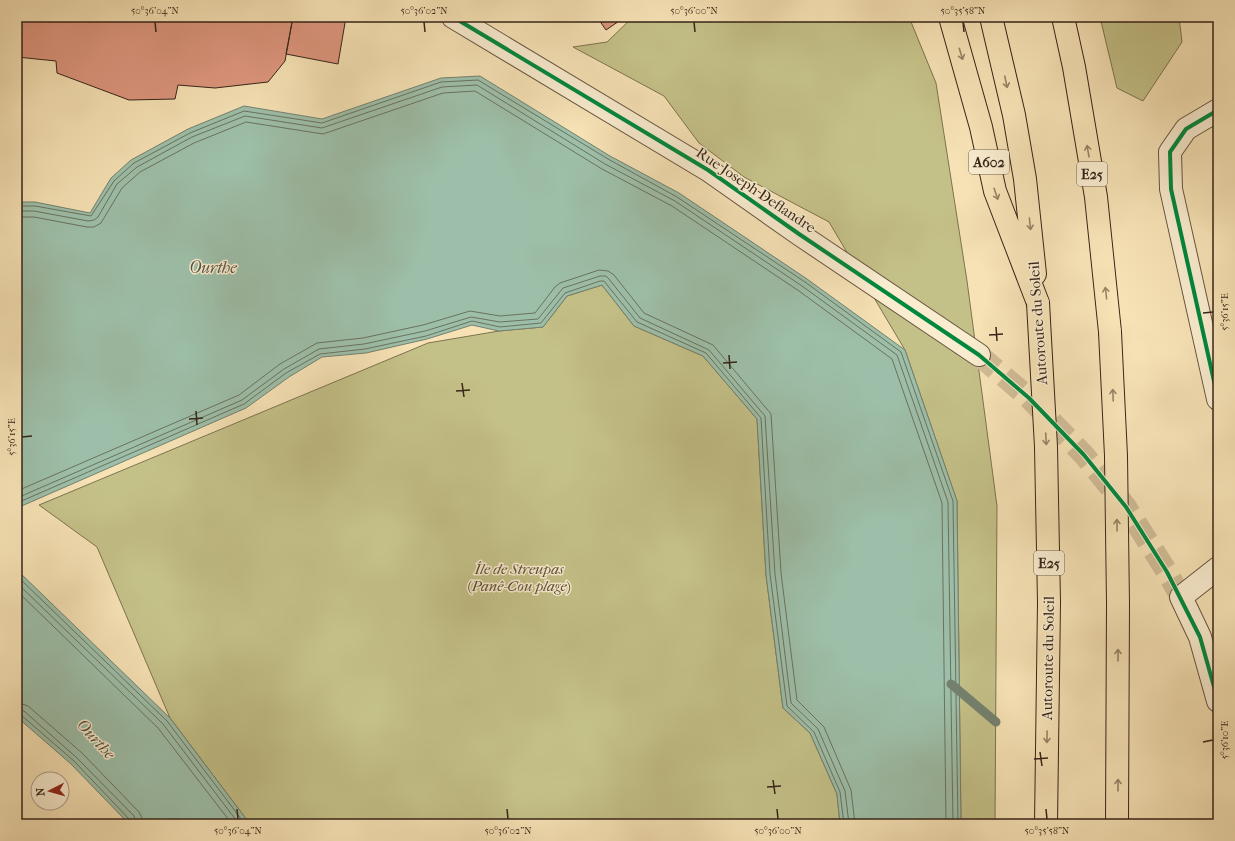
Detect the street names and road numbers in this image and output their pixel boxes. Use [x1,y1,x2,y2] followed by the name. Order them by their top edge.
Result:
[693,143,820,237] street label: Rue Joseph Deflandre
[969,150,1009,174] road number: A602
[1077,162,1107,186] road number: E25
[1025,260,1051,387] street label: Autoroute du Soleil
[1034,551,1064,575] road number: E25
[1038,596,1058,721] street label: Autoroute du Soleil

